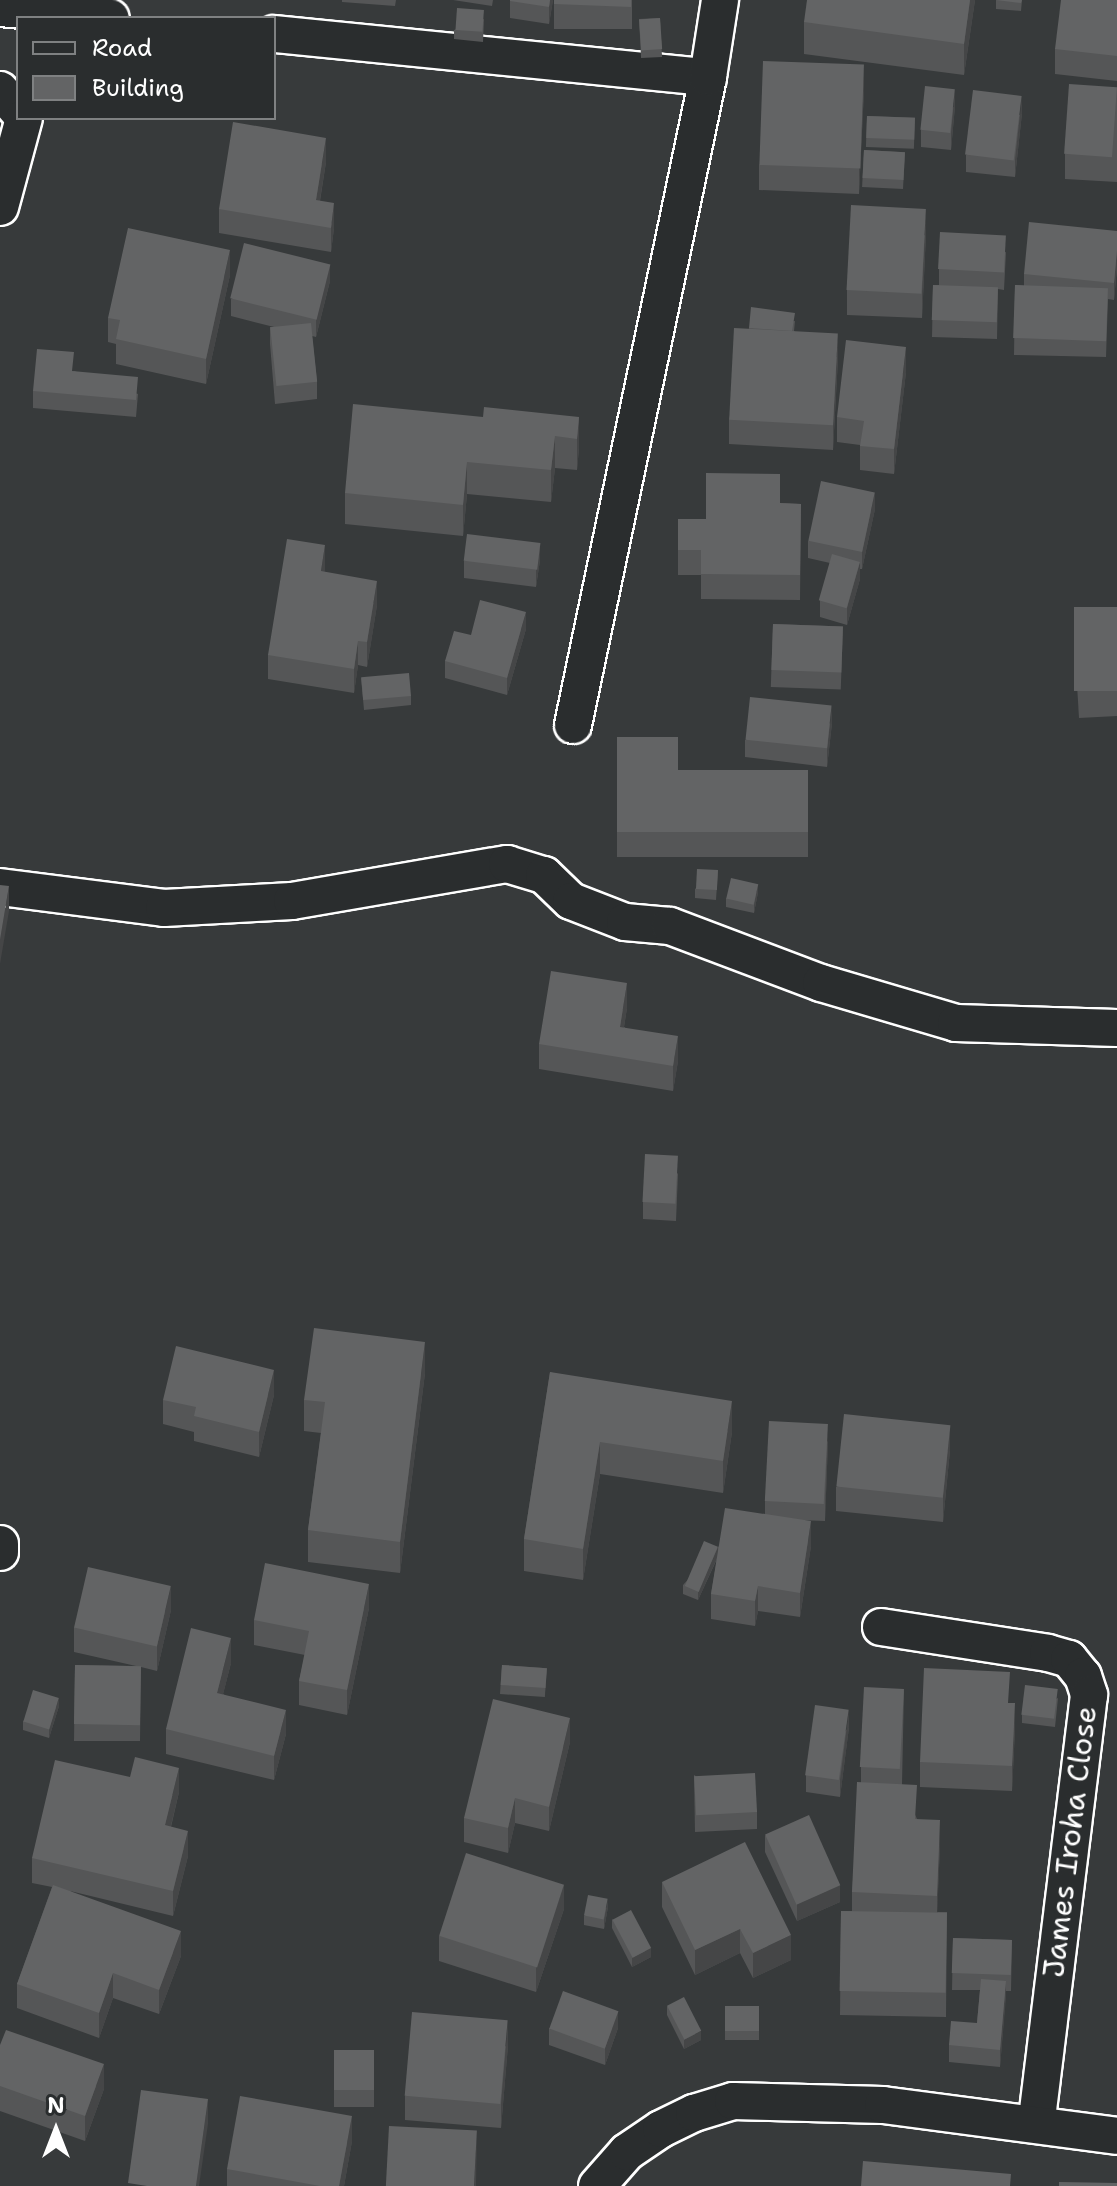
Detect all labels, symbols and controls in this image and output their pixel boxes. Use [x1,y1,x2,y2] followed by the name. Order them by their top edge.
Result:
[16,16,276,120] legend
[92,32,152,64] text: Road
[92,72,184,104] text: Building
[1035,1704,1105,1980] street label: James Iroha Close
[16,2090,96,2170] north arrow
[47,2091,65,2120] text: N

